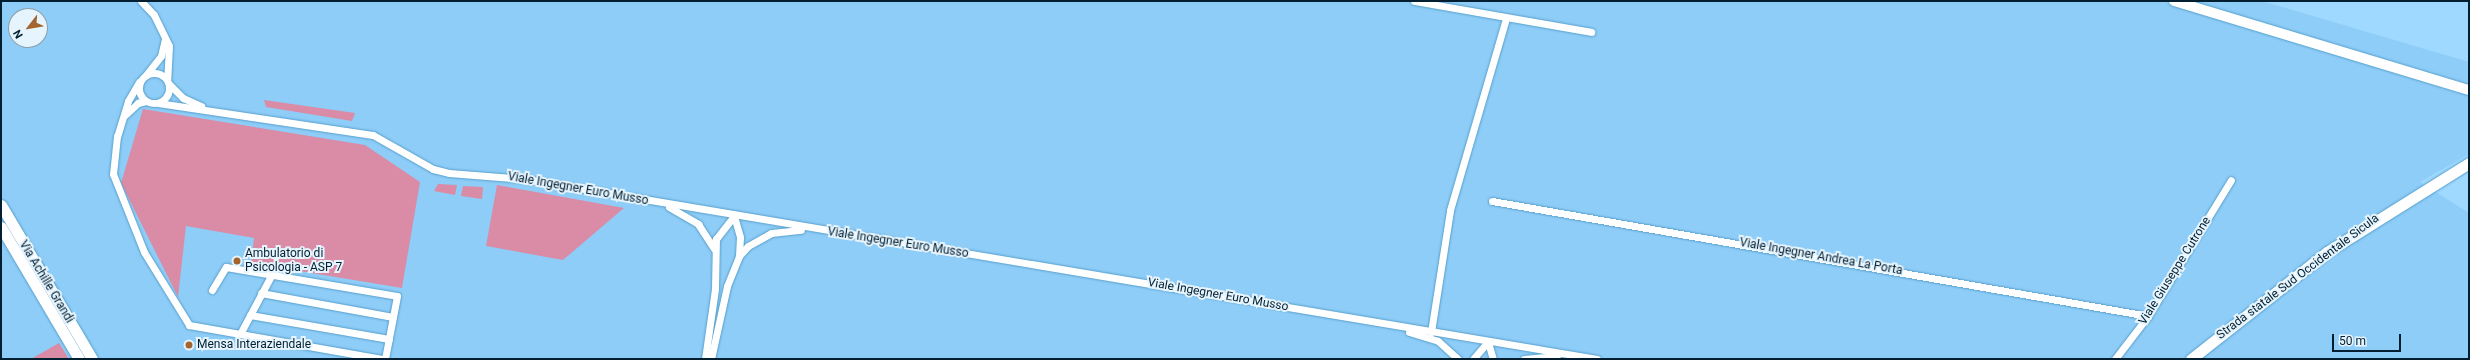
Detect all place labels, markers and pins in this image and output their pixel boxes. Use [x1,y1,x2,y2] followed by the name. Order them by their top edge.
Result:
[245,247,342,275] place label: Ambulatorio di Psicologia - ASP 7
[232,256,242,266] marker: Ambulatorio di Psicologia - ASP 7
[197,338,311,352] place label: Mensa Interaziendale
[184,340,194,350] marker: Mensa Interaziendale

